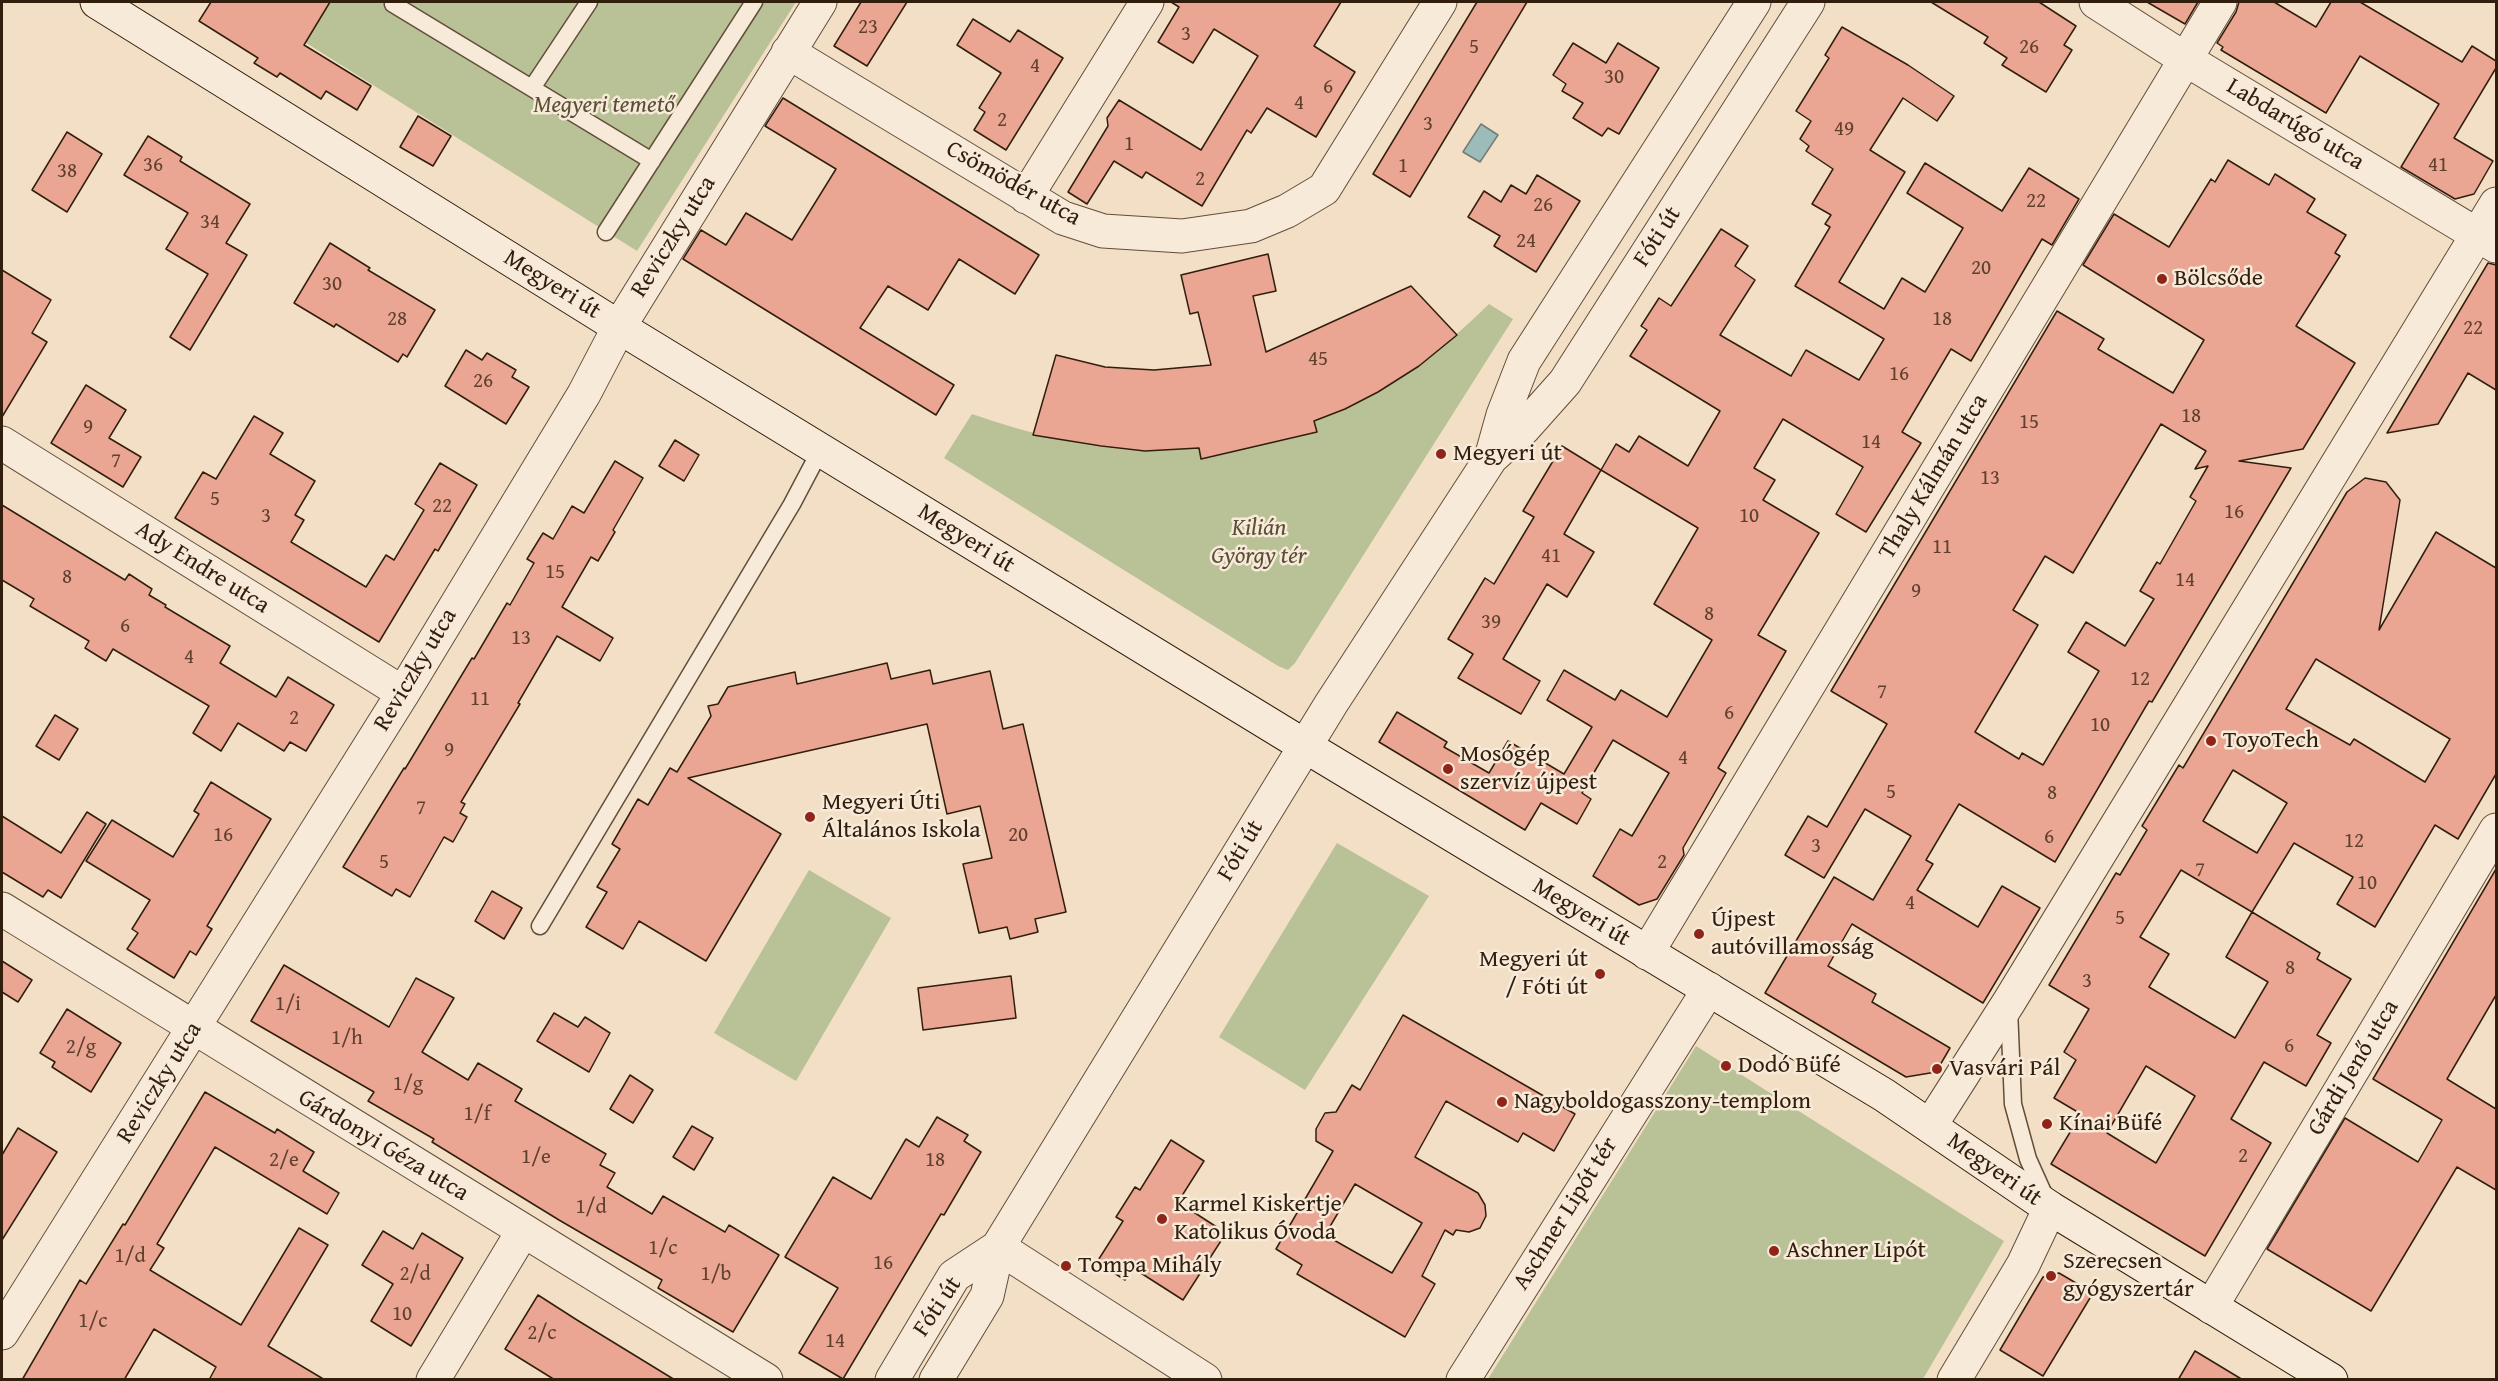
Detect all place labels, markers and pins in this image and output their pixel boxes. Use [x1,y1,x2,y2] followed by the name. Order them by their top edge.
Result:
[2174,265,2263,293] place label: Bölcsőde
[2155,272,2169,286] marker: Bölcsőde
[1453,440,1562,468] place label: Megyeri út
[1434,447,1448,461] marker: Megyeri út
[2223,727,2319,755] place label: ToyoTech
[2204,734,2218,748] marker: ToyoTech
[1460,741,1597,797] place label: Mosógép szervíz újpest
[1441,762,1455,776] marker: Mosógép szervíz újpest
[822,789,981,845] place label: Megyeri Úti Általános Iskola
[803,810,817,824] marker: Megyeri Úti Általános Iskola
[1711,906,1874,962] place label: Újpest autóvillamosság
[1692,927,1706,941] marker: Újpest autóvillamosság
[1479,946,1588,1002] place label: Megyeri út / Fóti út
[1593,967,1607,981] marker: Megyeri út / Fóti út
[1738,1052,1841,1080] place label: Dodó Büfé
[1949,1055,2060,1083] place label: Vasvári Pál
[1719,1059,1733,1073] marker: Dodó Büfé
[1930,1062,1944,1076] marker: Vasvári Pál
[1514,1088,1811,1116] place label: Nagyboldogasszony-templom
[1495,1095,1509,1109] marker: Nagyboldogasszony-templom
[2059,1110,2162,1138] place label: Kínai Büfé
[2040,1117,2054,1131] marker: Kínai Büfé
[1174,1191,1342,1247] place label: Karmel Kiskertje Katolikus Óvoda
[1155,1212,1169,1226] marker: Karmel Kiskertje Katolikus Óvoda
[1786,1237,1926,1265] place label: Aschner Lipót
[1767,1244,1781,1258] marker: Aschner Lipót
[2063,1248,2194,1304] place label: Szerecsen gyógyszertár
[1078,1252,1222,1280] place label: Tompa Mihály
[1059,1259,1073,1273] marker: Tompa Mihály
[2044,1269,2058,1283] marker: Szerecsen gyógyszertár

